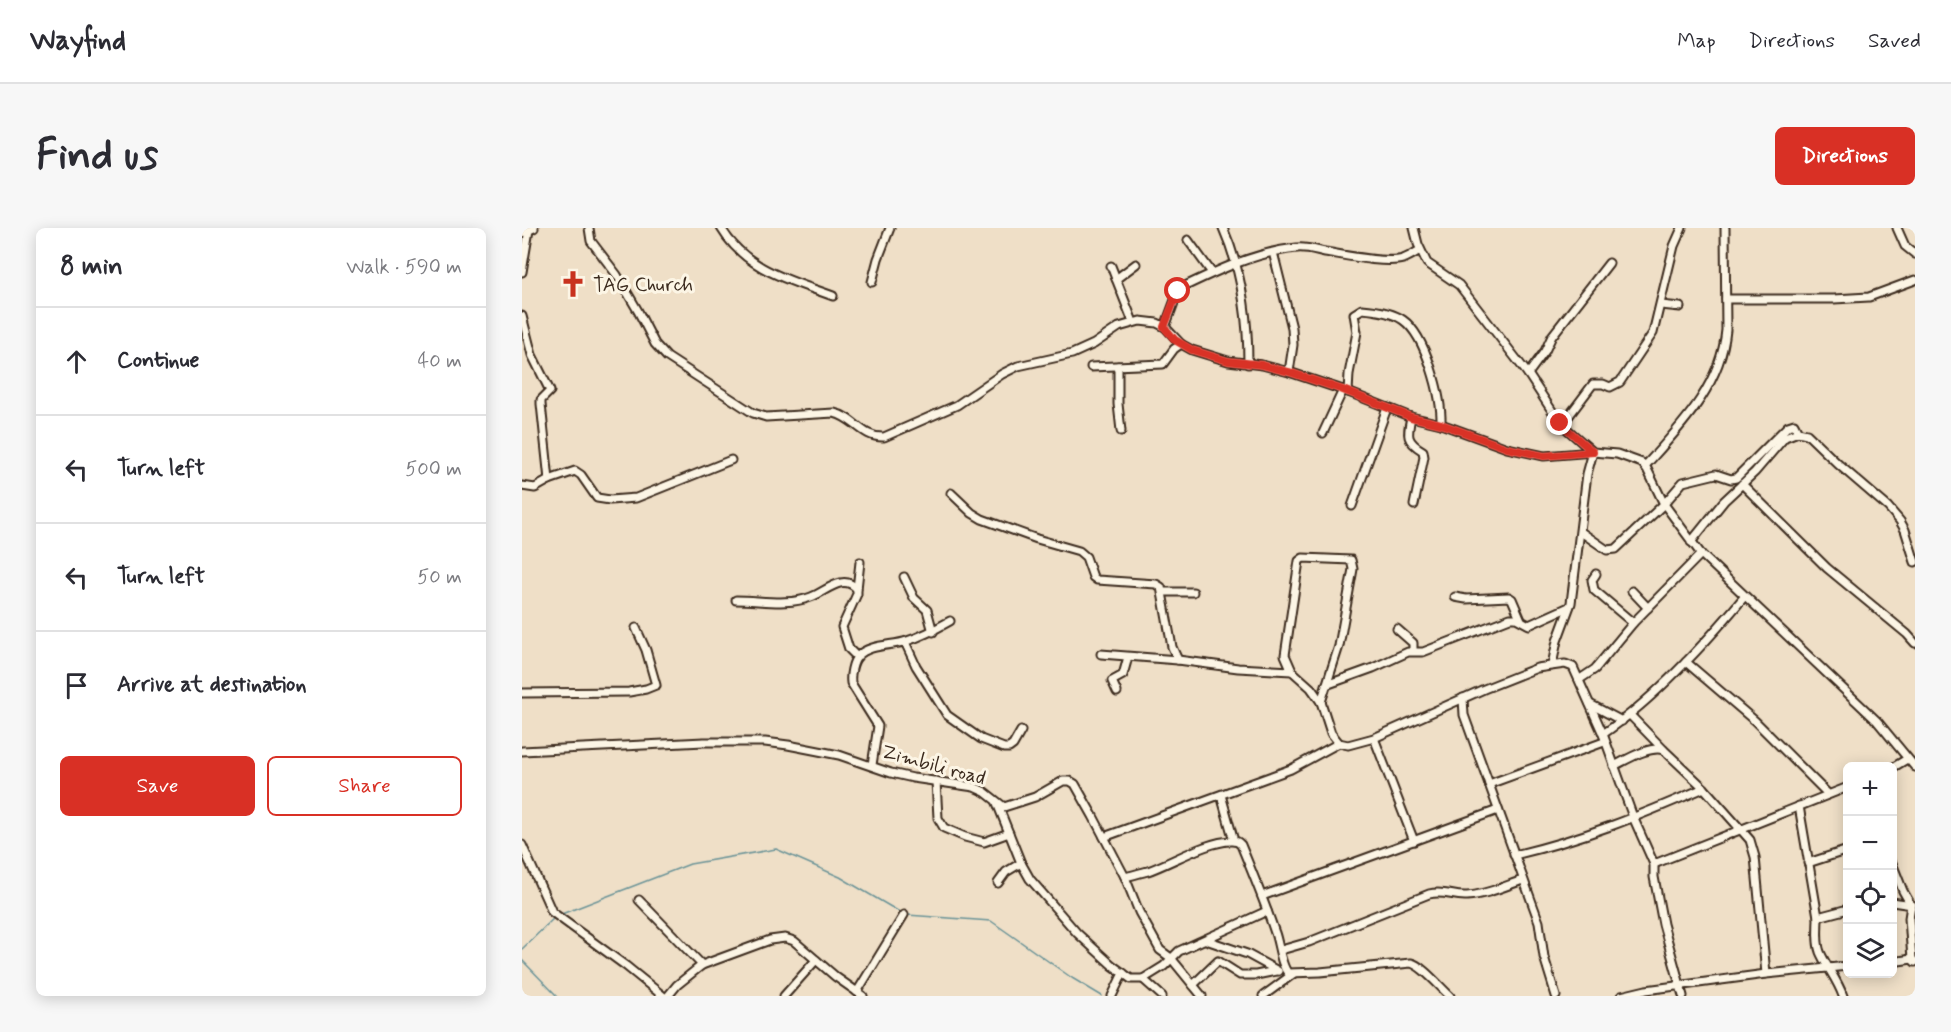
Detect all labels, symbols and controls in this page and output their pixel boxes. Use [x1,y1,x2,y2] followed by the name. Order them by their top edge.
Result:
[30,23,126,60] text: Wayfind
[1677,27,1716,55] text: Map
[1749,27,1835,55] text: Directions
[1868,27,1921,55] text: Saved
[1775,127,1915,185] button: Directions
[36,129,158,184] text: Find us
[60,250,123,284] text: 8 min
[346,254,462,281] text: Walk · 590 m
[558,269,588,299] church icon: TAG Church
[593,272,693,299] place label: TAG Church
[1164,277,1190,303] route start
[60,345,93,378] icon: ahead
[117,347,199,375] text: Continue
[418,348,462,375] text: 40 m
[1546,409,1572,435] route end
[60,453,93,486] icon: left
[117,455,205,483] text: Turn left
[405,456,462,483] text: 500 m
[60,561,93,594] icon: left
[117,563,205,591] text: Turn left
[417,564,462,591] text: 50 m
[60,669,93,702] icon: arrive
[117,671,307,699] text: Arrive at destination
[879,739,989,792] street label: Zimbili road
[60,756,255,816] button: Save
[267,756,462,816] button: Share
[1843,762,1897,978] map controls
[1843,762,1897,816] button: +
[1843,816,1897,870] button: −
[1843,870,1897,924] button: locate
[1843,924,1897,978] button: layers

